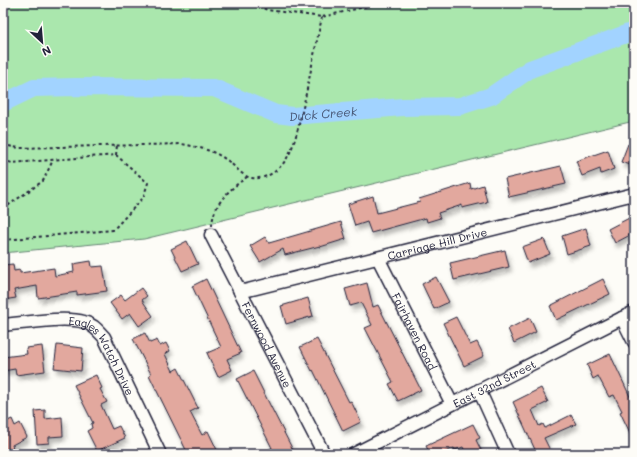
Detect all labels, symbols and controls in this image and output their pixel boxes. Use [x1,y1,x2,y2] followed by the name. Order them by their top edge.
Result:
[22,22,62,62] north arrow
[40,43,54,60] text: N
[289,103,358,124] water label: Duck Creek
[386,223,489,263] street label: Carriage Hill Drive
[389,290,441,372] street label: Fairhaven Road
[239,299,296,390] street label: Fernwood Avenue
[68,312,138,398] street label: Eagles Watch Drive
[450,356,538,410] street label: East 32nd Street

